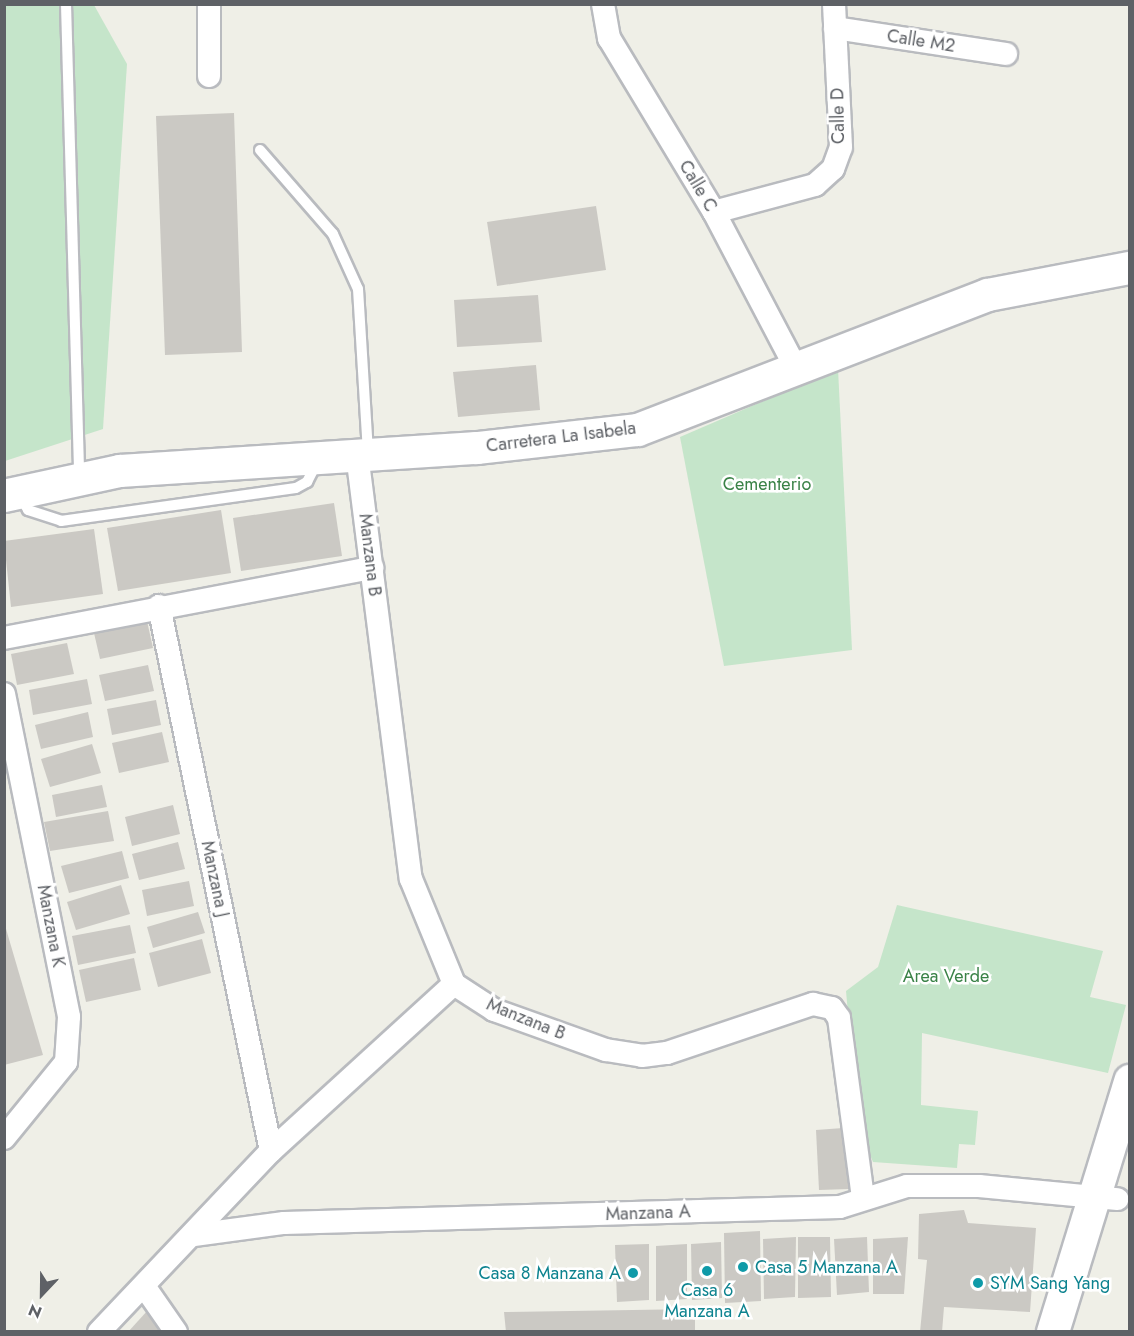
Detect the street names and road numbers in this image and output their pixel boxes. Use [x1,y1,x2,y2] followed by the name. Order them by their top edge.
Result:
[885,25,957,57] street label: Calle M2
[827,88,849,144] street label: Calle D
[674,156,722,216] street label: Calle C
[485,417,637,457] street label: Carretera La Isabela
[354,512,386,598] street label: Manzana B
[196,839,234,919] street label: Manzana J
[32,883,70,969] street label: Manzana K
[483,993,569,1045] street label: Manzana B
[605,1201,691,1225] street label: Manzana A

